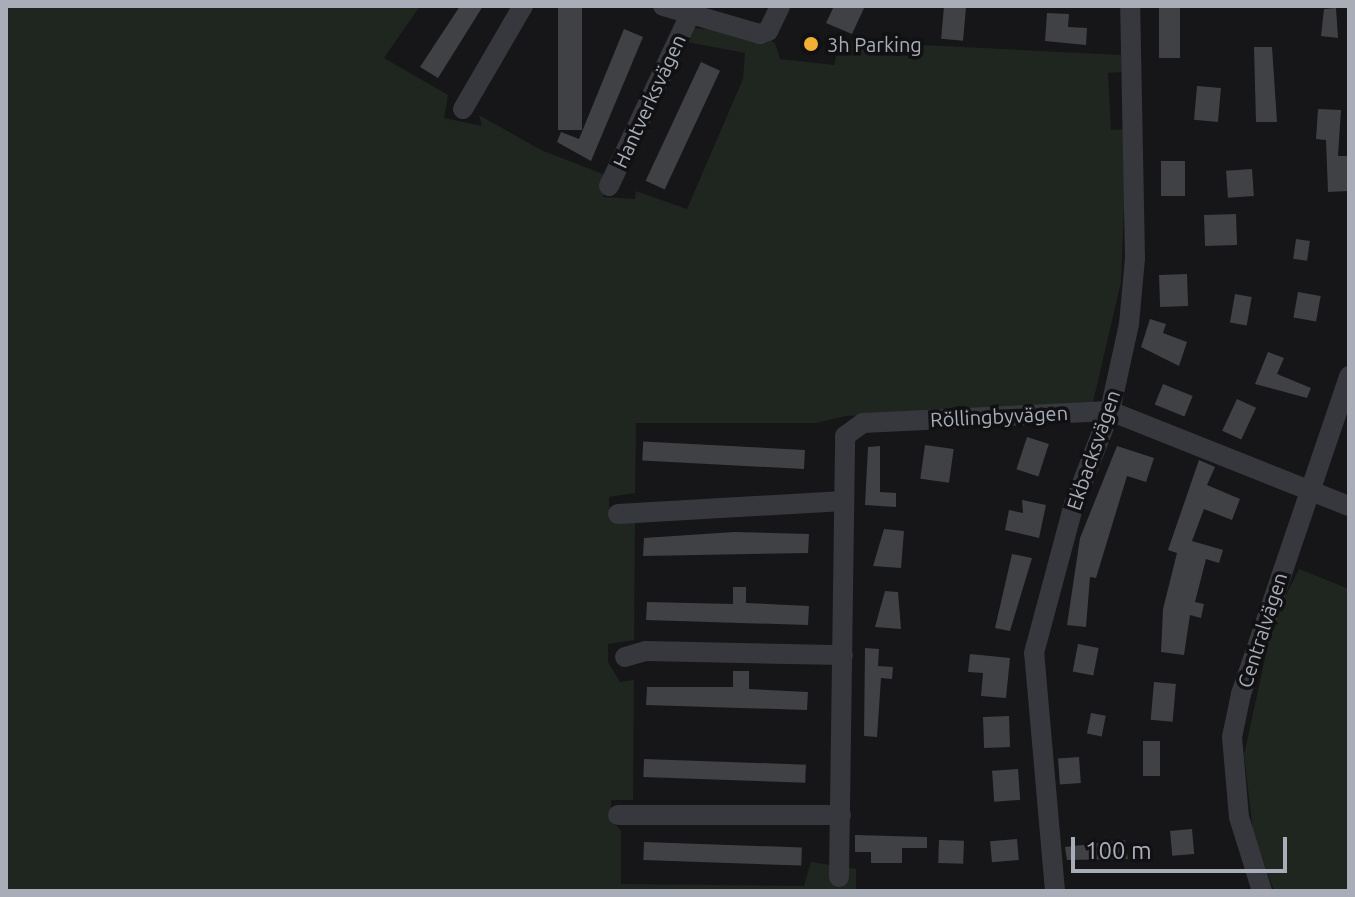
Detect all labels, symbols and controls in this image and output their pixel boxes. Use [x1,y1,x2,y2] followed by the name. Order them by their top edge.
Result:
[608,30,690,172] street label: Hantverksvägen
[827,32,922,56] place label: 3h Parking
[802,35,820,53] marker: 3h Parking
[1061,387,1125,513] street label: Ekbacksvägen
[929,400,1069,432] street label: Röllingbyvägen
[1232,569,1292,691] street label: Centralvägen
[1075,821,1291,871] scale bar
[1085,837,1152,864] text: 100 m

